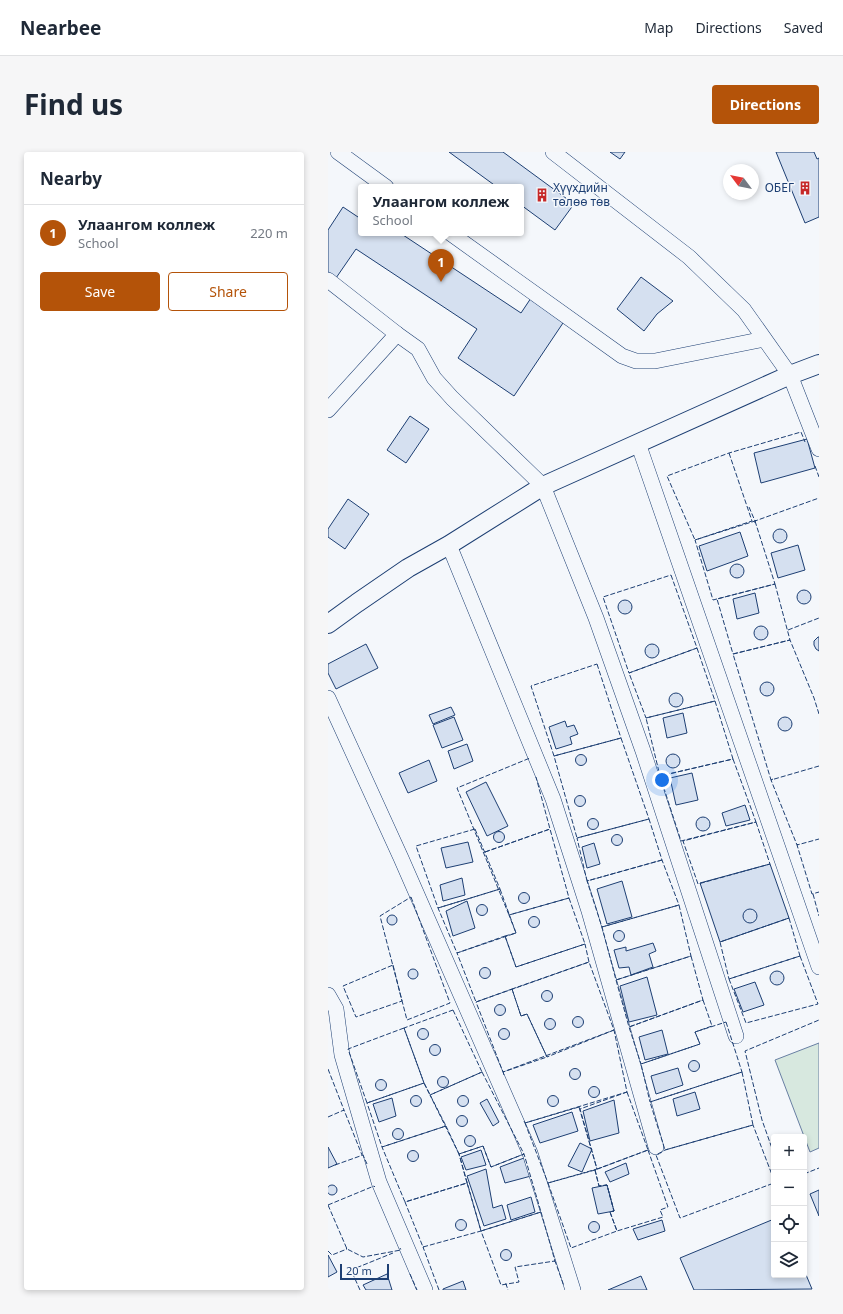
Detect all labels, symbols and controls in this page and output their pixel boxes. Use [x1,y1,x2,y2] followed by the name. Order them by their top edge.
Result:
[20,15,101,41] text: Nearbee
[644,18,673,37] text: Map
[695,18,762,37] text: Directions
[784,18,823,37] text: Saved
[24,85,123,123] text: Find us
[712,85,819,124] button: Directions
[723,164,759,200] north arrow
[40,167,102,190] text: Nearby
[553,179,610,210] place label: Хүүхдийн төлөө төв
[765,179,794,196] place label: ОБЕГ
[797,180,813,196] building icon: ОБЕГ
[358,184,524,236] popup
[534,187,550,203] building icon: Хүүхдийн төлөө төв
[372,191,510,211] text: Улаангом коллеж
[372,211,413,229] text: School
[78,214,215,234] text: Улаангом коллеж
[49,224,57,242] text: 1
[250,224,288,242] text: 220 m
[78,234,119,252] text: School
[428,249,454,282] pin: 1
[40,272,160,311] button: Save
[168,272,288,311] button: Share
[652,770,672,790] your location
[771,1134,807,1278] map controls
[771,1134,807,1170] button: +
[771,1170,807,1206] button: −
[771,1206,807,1242] button: locate
[771,1242,807,1278] button: layers
[340,1262,389,1281] scale bar
[346,1263,372,1278] text: 20 m

